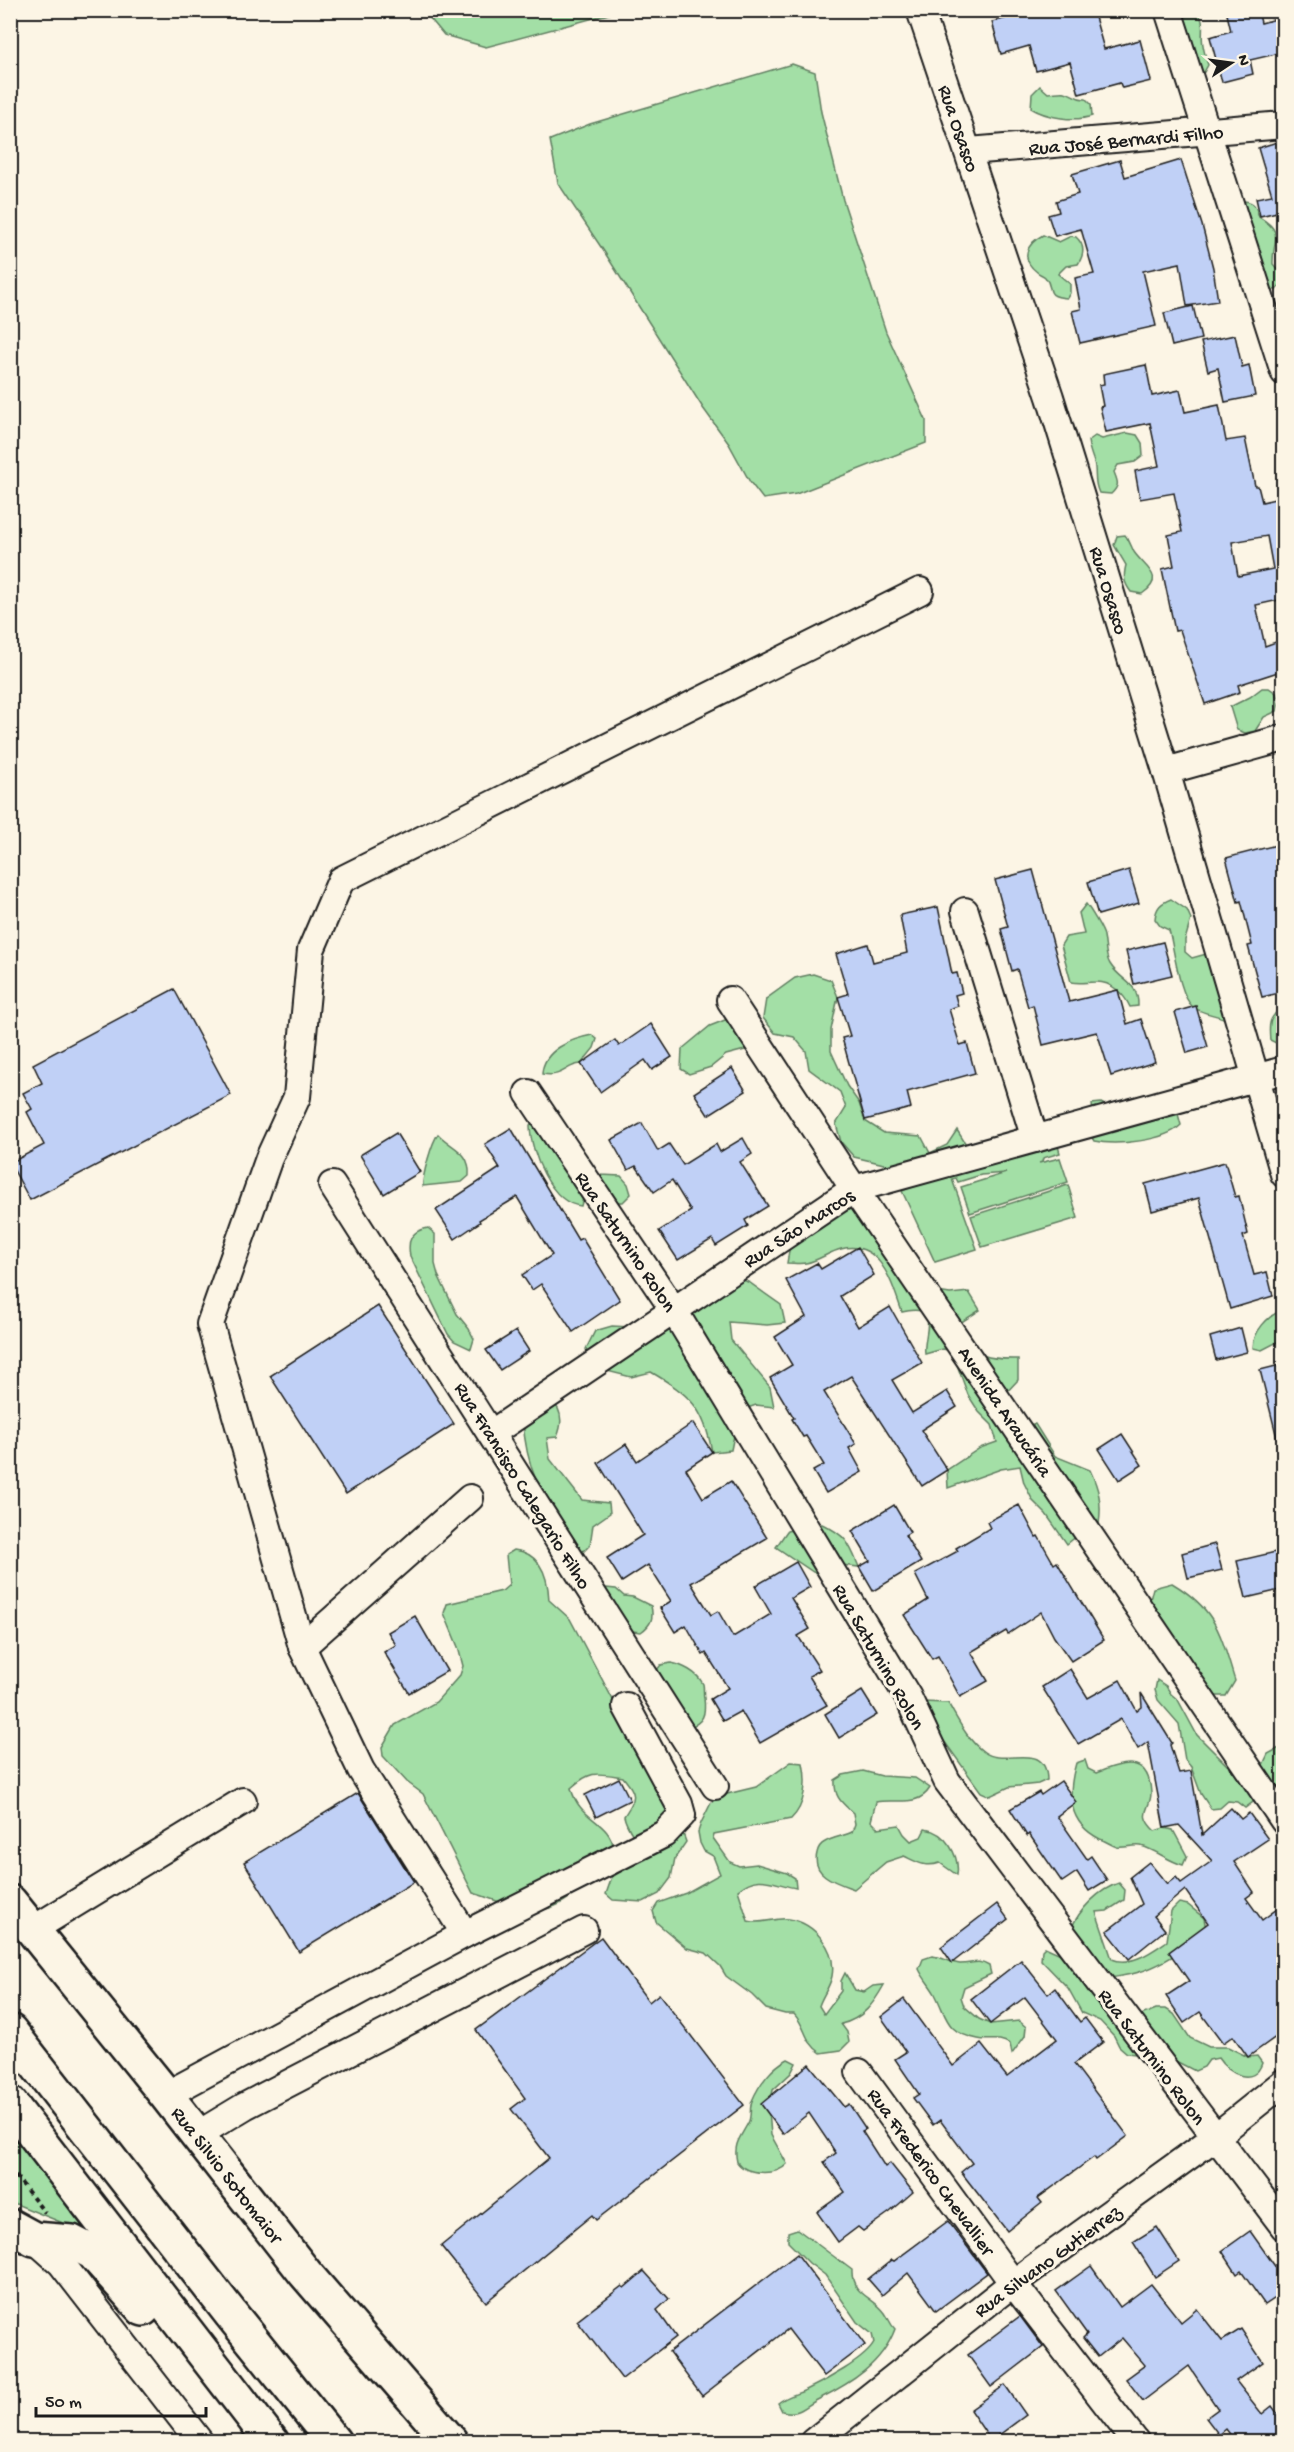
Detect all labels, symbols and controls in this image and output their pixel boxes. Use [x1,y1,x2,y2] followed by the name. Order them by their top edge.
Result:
[1201,33,1261,93] north arrow
[1232,53,1253,68] text: N
[931,82,982,176] street label: Rua Osasco
[1028,123,1225,162] street label: Rua José Bernardi Filho
[1082,544,1131,638] street label: Rua Osasco
[569,1168,680,1318] street label: Rua Saturnino Rolon
[740,1185,860,1274] street label: Rua São Marcos
[951,1343,1056,1483] street label: Avenida Araucária
[448,1379,594,1595] street label: Rua Francisco Calegario Filho
[826,1581,928,1735] street label: Rua Saturnino Rolon
[1092,1986,1209,2131] street label: Rua Saturnino Rolon
[861,2085,999,2263] street label: Rua Frederico Chevallier
[165,2103,287,2251] street label: Rua Silvio Sotomaior
[971,2201,1128,2324] street label: Rua Silvano Gutierrez
[36,2380,206,2418] scale bar
[45,2393,82,2414] text: 50 m

